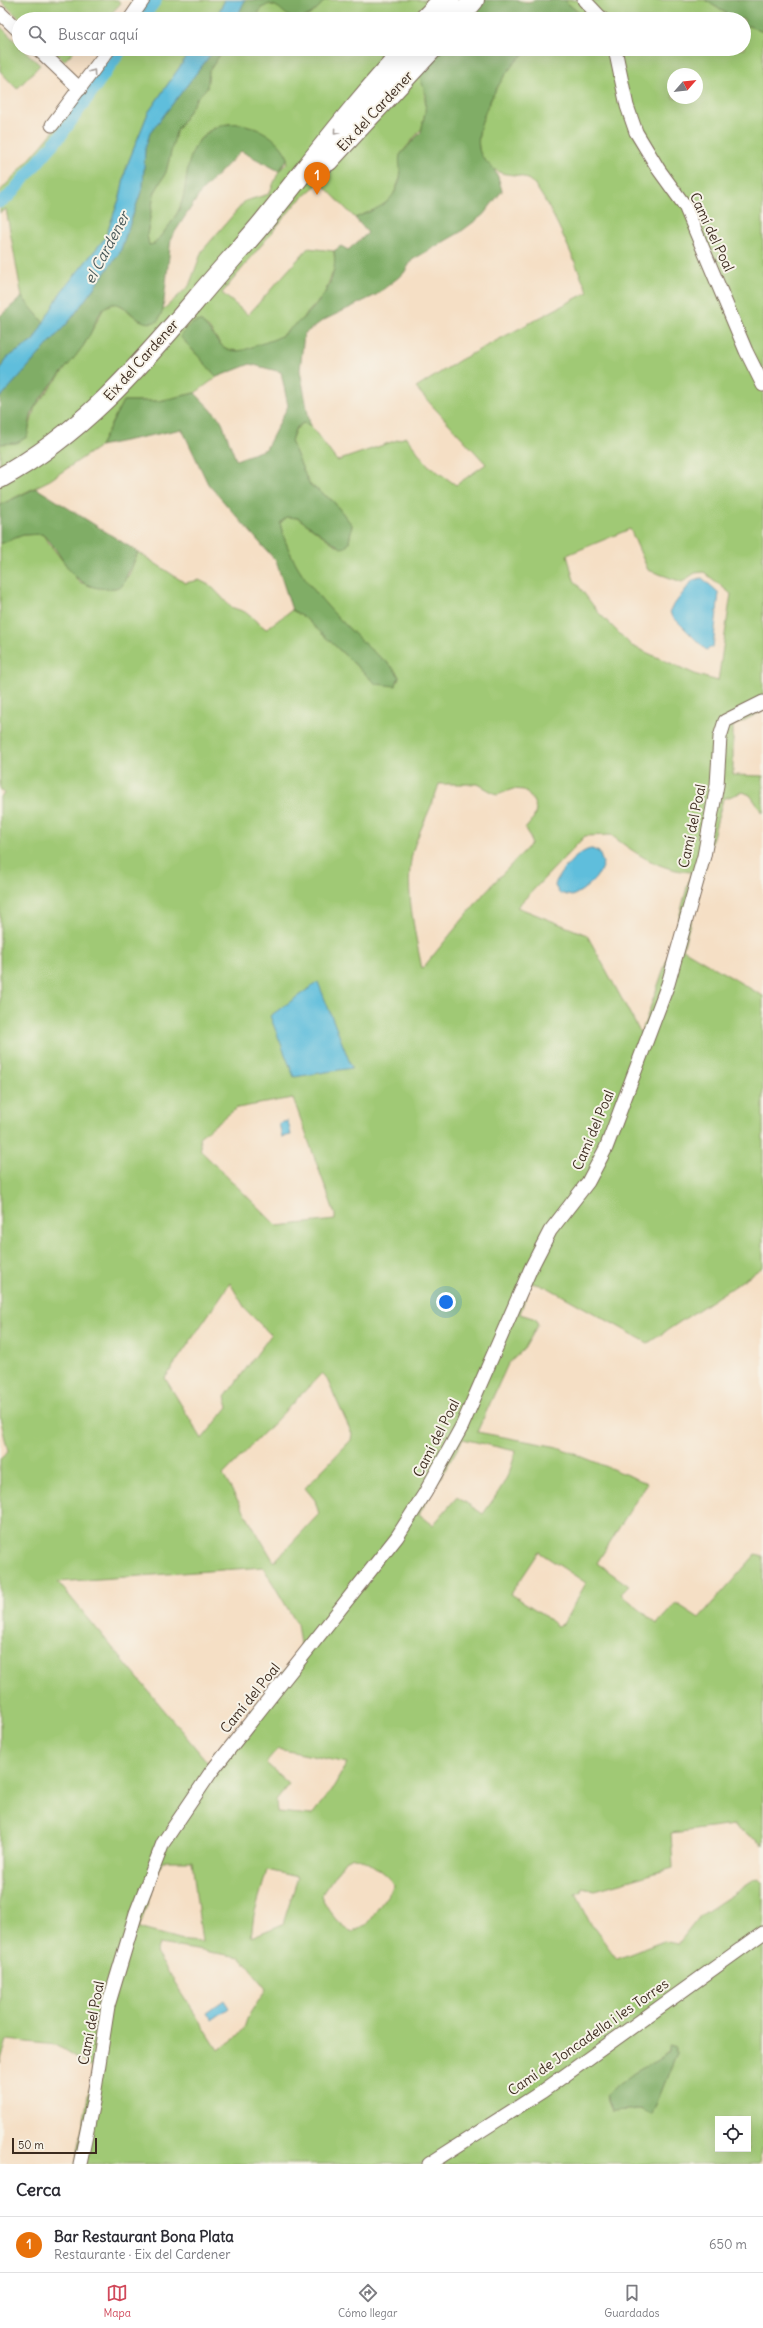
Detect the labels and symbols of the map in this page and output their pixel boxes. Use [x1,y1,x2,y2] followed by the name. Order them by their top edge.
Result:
[333,67,417,155] street label: Eix del Cardener
[667,68,703,104] north arrow
[88,69,96,76] one-way arrow
[334,127,341,135] one-way arrow
[304,162,330,195] pin: 1
[686,190,738,274] street label: Camí del Poal
[80,207,134,287] water label: el Cardener
[100,315,183,404] street label: Eix del Cardener
[674,782,710,870] street label: Camí del Poal
[568,1087,618,1173] street label: Camí del Poal
[436,1292,456,1312] your location
[409,1396,463,1480] street label: Camí del Poal
[216,1659,284,1737] street label: Camí del Poal
[504,1974,672,2100] street label: Camí de Joncadella i les Torres
[74,1979,108,2067] street label: Camí del Poal
[12,2136,97,2155] scale bar

